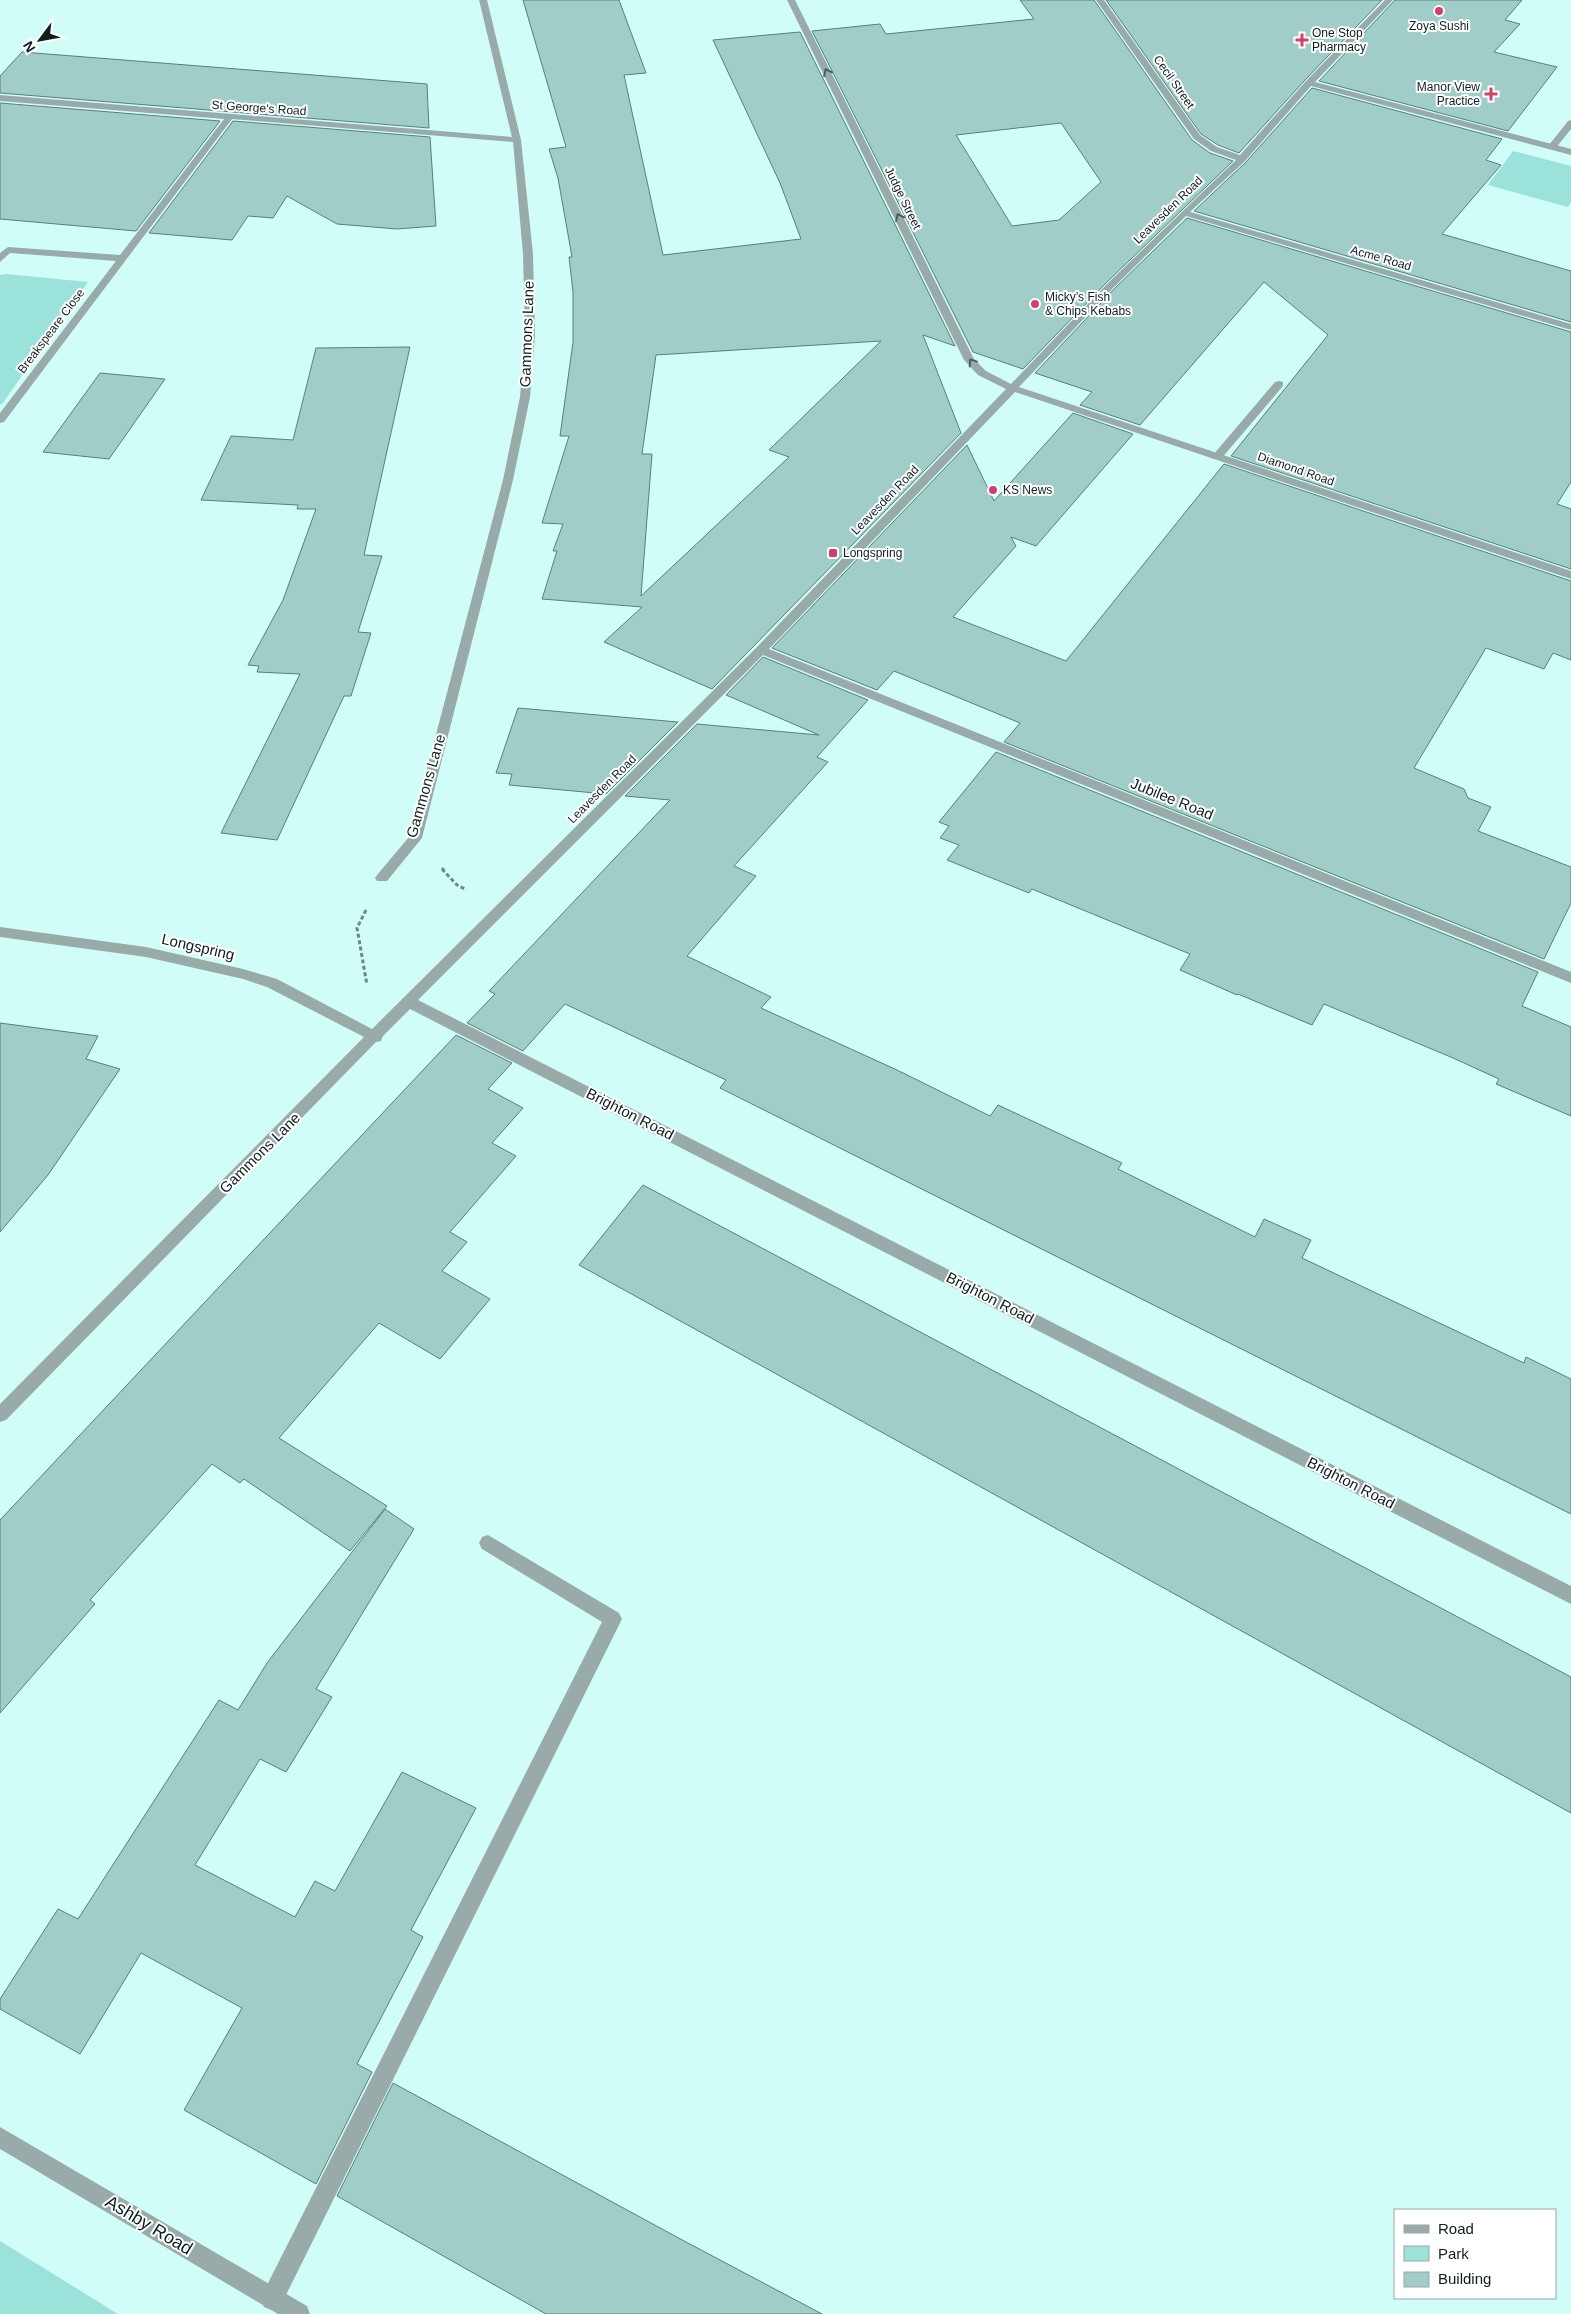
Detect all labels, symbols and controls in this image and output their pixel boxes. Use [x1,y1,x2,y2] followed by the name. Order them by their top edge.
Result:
[1433,5,1445,17] marker: Zoya Sushi
[15,15,65,65] north arrow
[1409,19,1469,33] place label: Zoya Sushi
[1312,26,1366,54] place label: One Stop Pharmacy
[1296,34,1308,46] marker: One Stop Pharmacy
[20,38,38,55] text: N
[1150,53,1198,112] street label: Cecil Street
[822,68,833,77] one-way arrow
[1417,80,1480,108] place label: Manor View Practice
[1484,87,1498,101] marker: Manor View Practice
[211,98,307,118] street label: St George's Road
[882,164,924,232] street label: Judge Street
[1130,173,1206,247] street label: Leavesden Road
[895,213,905,222] one-way arrow
[1349,243,1413,273] street label: Acme Road
[516,280,537,388] street label: Gammons Lane
[15,286,87,376] street label: Breakspeare Close
[1045,290,1131,318] place label: Micky’s Fish & Chips Kebabs
[1029,298,1041,310] marker: Micky’s Fish & Chips Kebabs
[969,358,978,368] one-way arrow
[1256,449,1336,489] street label: Diamond Road
[848,462,922,538] street label: Leavesden Road
[1003,483,1052,497] place label: KS News
[987,484,999,496] marker: KS News
[843,546,902,560] place label: Longspring
[827,547,839,559] marker: Longspring
[403,732,448,840] street label: Gammons Lane
[565,752,639,826] street label: Leavesden Road
[1128,774,1216,823] street label: Jubilee Road
[160,930,236,963] street label: Longspring
[584,1084,677,1143] street label: Brighton Road
[216,1109,303,1196] street label: Gammons Lane
[944,1268,1037,1327] street label: Brighton Road
[1305,1453,1398,1512] street label: Brighton Road
[102,2191,196,2259] street label: Ashby Road
[1394,2209,1556,2299] legend
[1438,2220,1474,2237] text: Road
[1438,2245,1469,2262] text: Park
[1438,2270,1491,2287] text: Building

